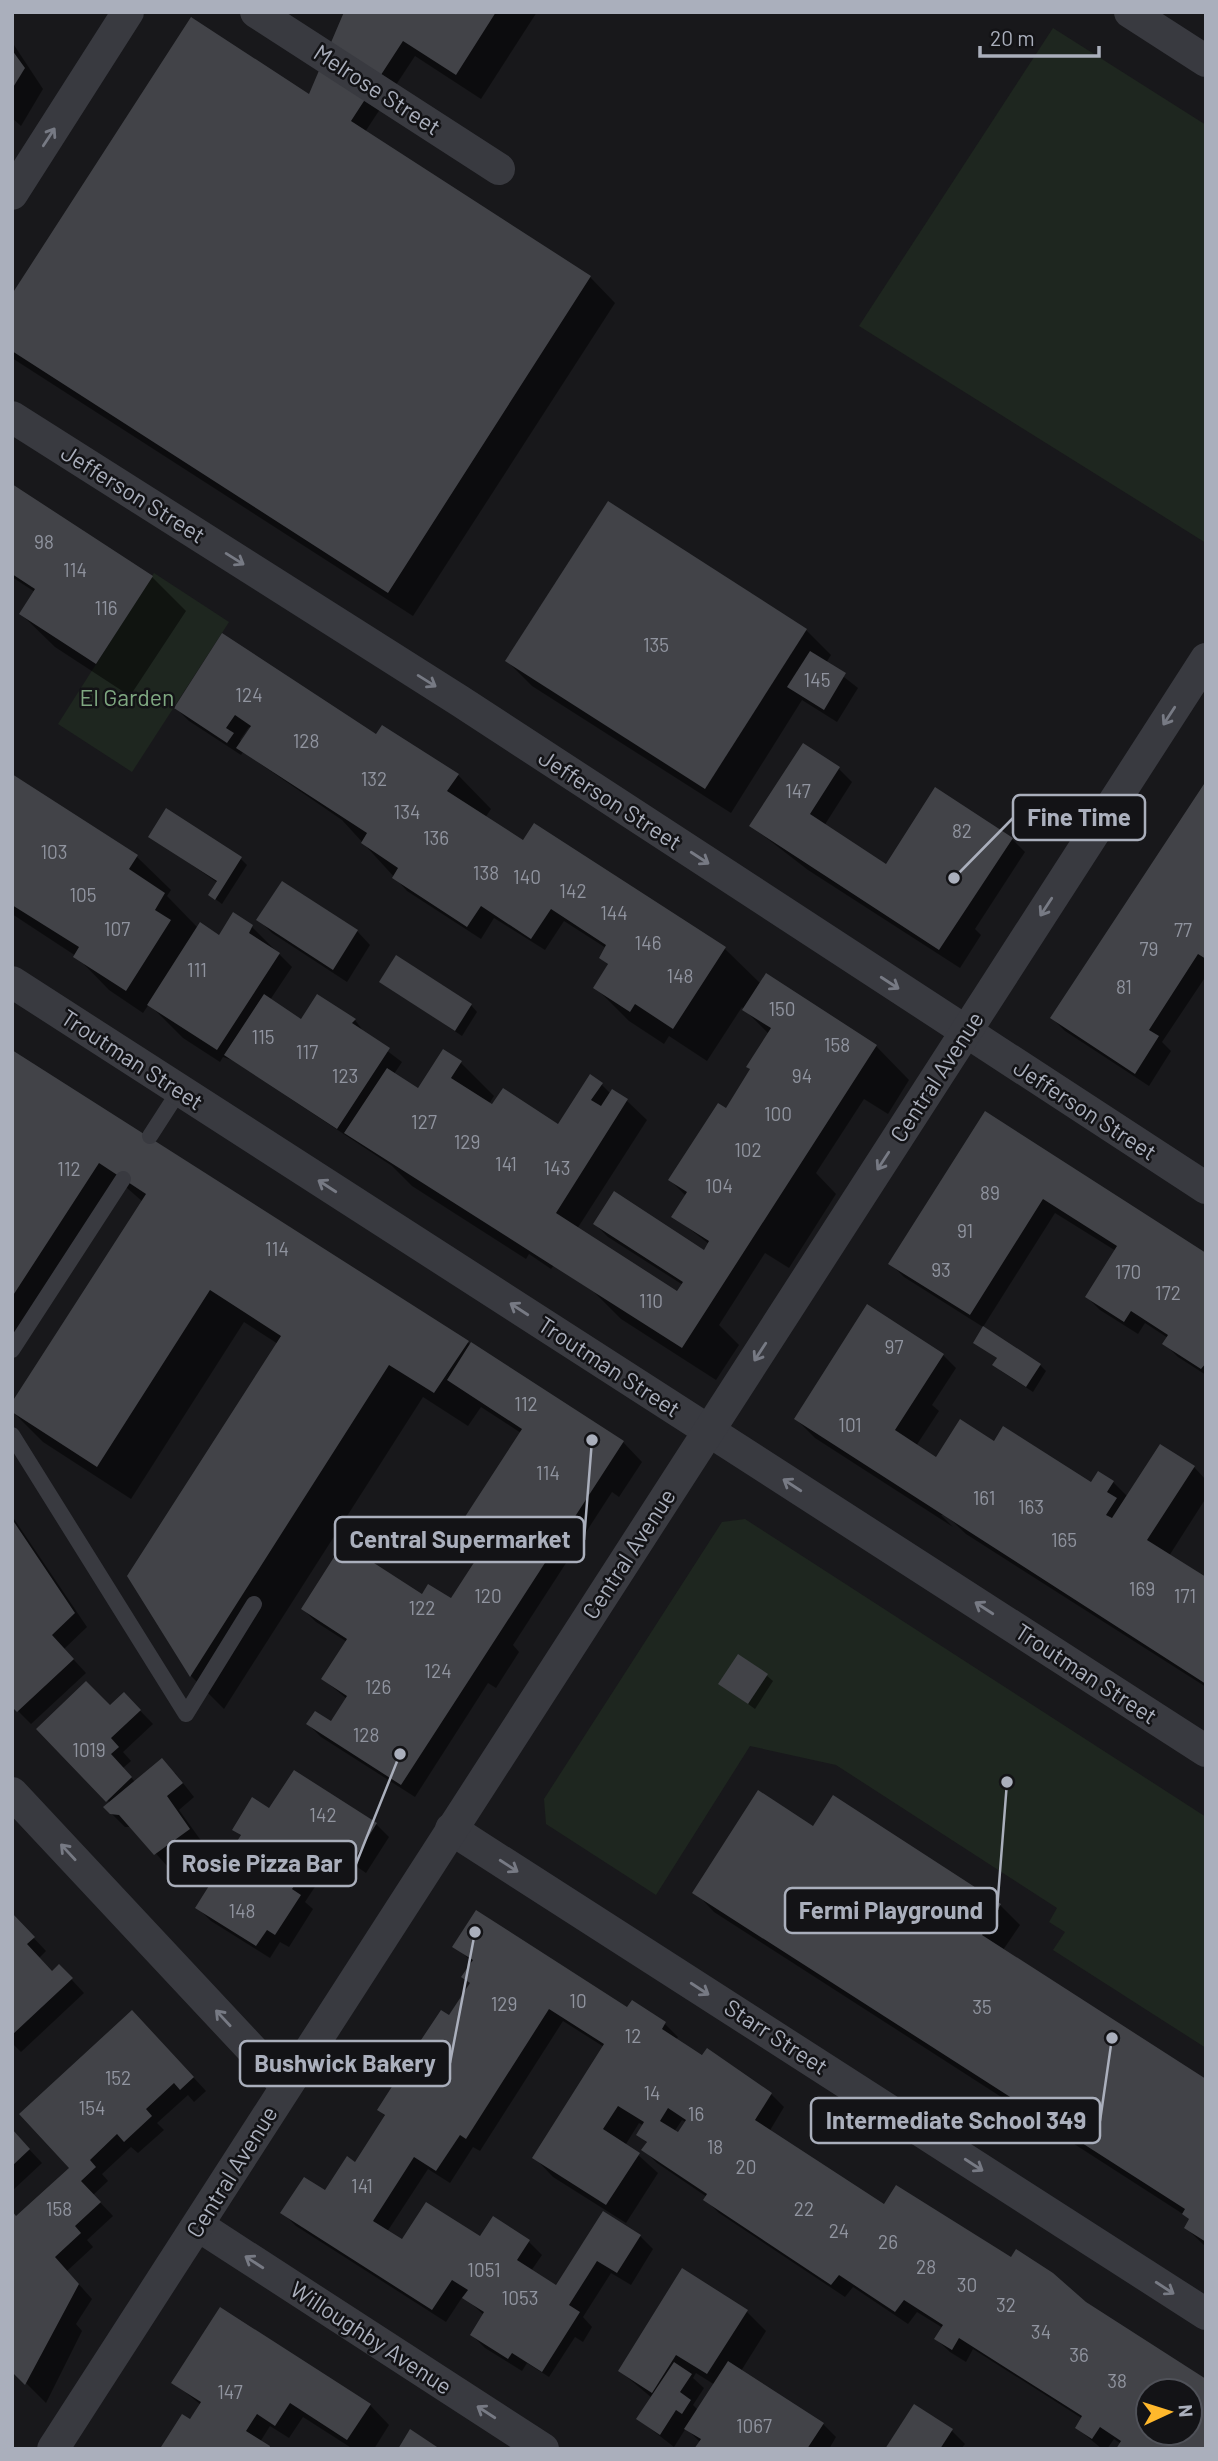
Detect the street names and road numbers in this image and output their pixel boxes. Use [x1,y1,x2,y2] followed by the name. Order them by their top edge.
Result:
[309,38,446,141] street label: Melrose Street
[56,438,211,549] street label: Jefferson Street
[534,743,687,856] street label: Jefferson Street
[56,1003,209,1116] street label: Troutman Street
[884,1006,989,1147] street label: Central Avenue
[1009,1053,1162,1166] street label: Jefferson Street
[533,1310,686,1423] street label: Troutman Street
[576,1483,681,1624] street label: Central Avenue
[1010,1617,1163,1730] street label: Troutman Street
[720,1992,834,2080] street label: Starr Street
[180,2100,283,2243] street label: Central Avenue
[286,2275,458,2400] street label: Willoughby Avenue

